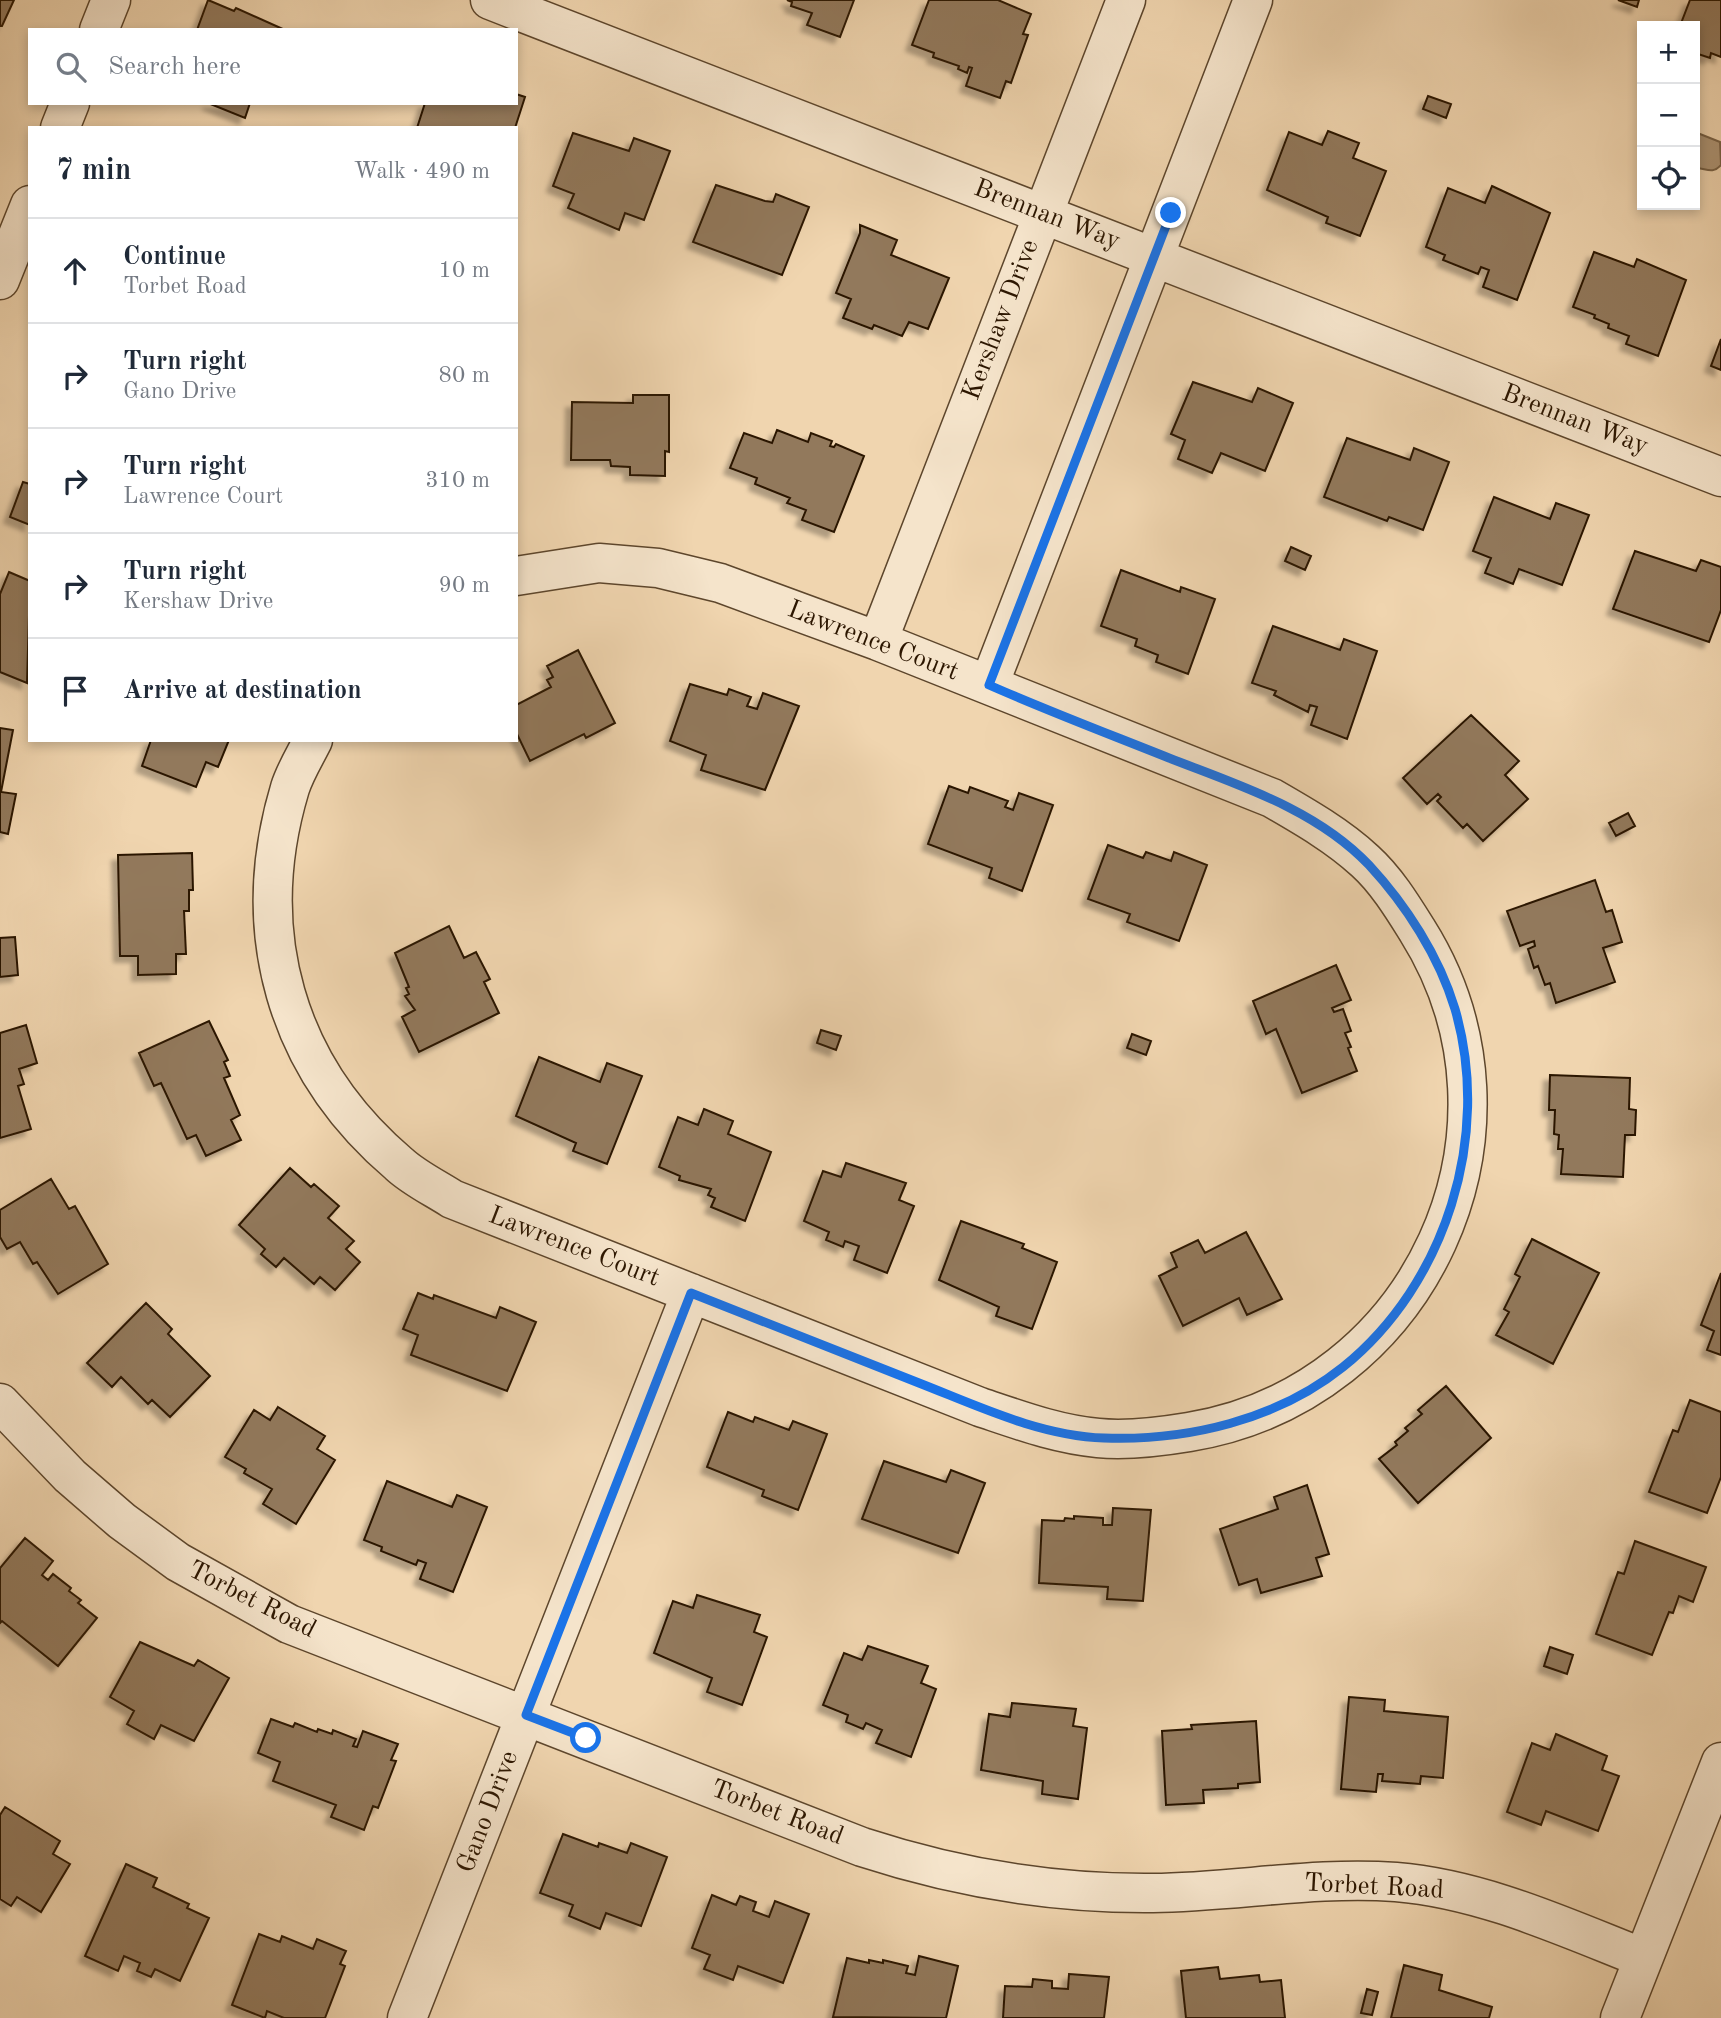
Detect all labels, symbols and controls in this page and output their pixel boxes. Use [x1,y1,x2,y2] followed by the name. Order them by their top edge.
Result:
[1637,21,1700,210] map controls
[1637,21,1700,84] button: +
[28,28,518,105] search box
[52,48,90,86] icon: search
[108,54,241,80] text: Search here
[1637,84,1700,147] button: −
[1637,147,1700,210] button: locate
[56,156,131,186] text: 7 min
[354,160,490,183] text: Walk · 490 m
[970,175,1124,255] street label: Brennan Way
[1155,197,1186,228] route end
[958,236,1044,404] street label: Kershaw Drive
[123,244,226,270] text: Continue
[56,252,94,290] icon: ahead
[439,259,490,282] text: 10 m
[123,275,247,298] text: Torbet Road
[123,349,246,375] text: Turn right
[56,357,94,395] icon: right
[439,364,490,387] text: 80 m
[123,380,236,403] text: Gano Drive
[1498,380,1652,460] street label: Brennan Way
[123,454,246,480] text: Turn right
[56,462,94,500] icon: right
[425,469,490,492] text: 310 m
[123,485,283,508] text: Lawrence Court
[123,559,246,585] text: Turn right
[56,567,94,605] icon: right
[439,574,490,597] text: 90 m
[123,590,273,613] text: Kershaw Drive
[784,596,962,686] street label: Lawrence Court
[56,672,94,710] icon: arrive
[123,678,362,704] text: Arrive at destination
[485,1202,663,1292] street label: Lawrence Court
[184,1557,320,1643] street label: Torbet Road
[570,1722,601,1753] route start
[453,1747,523,1877] street label: Gano Drive
[707,1776,847,1850] street label: Torbet Road
[1303,1870,1445,1904] street label: Torbet Road

